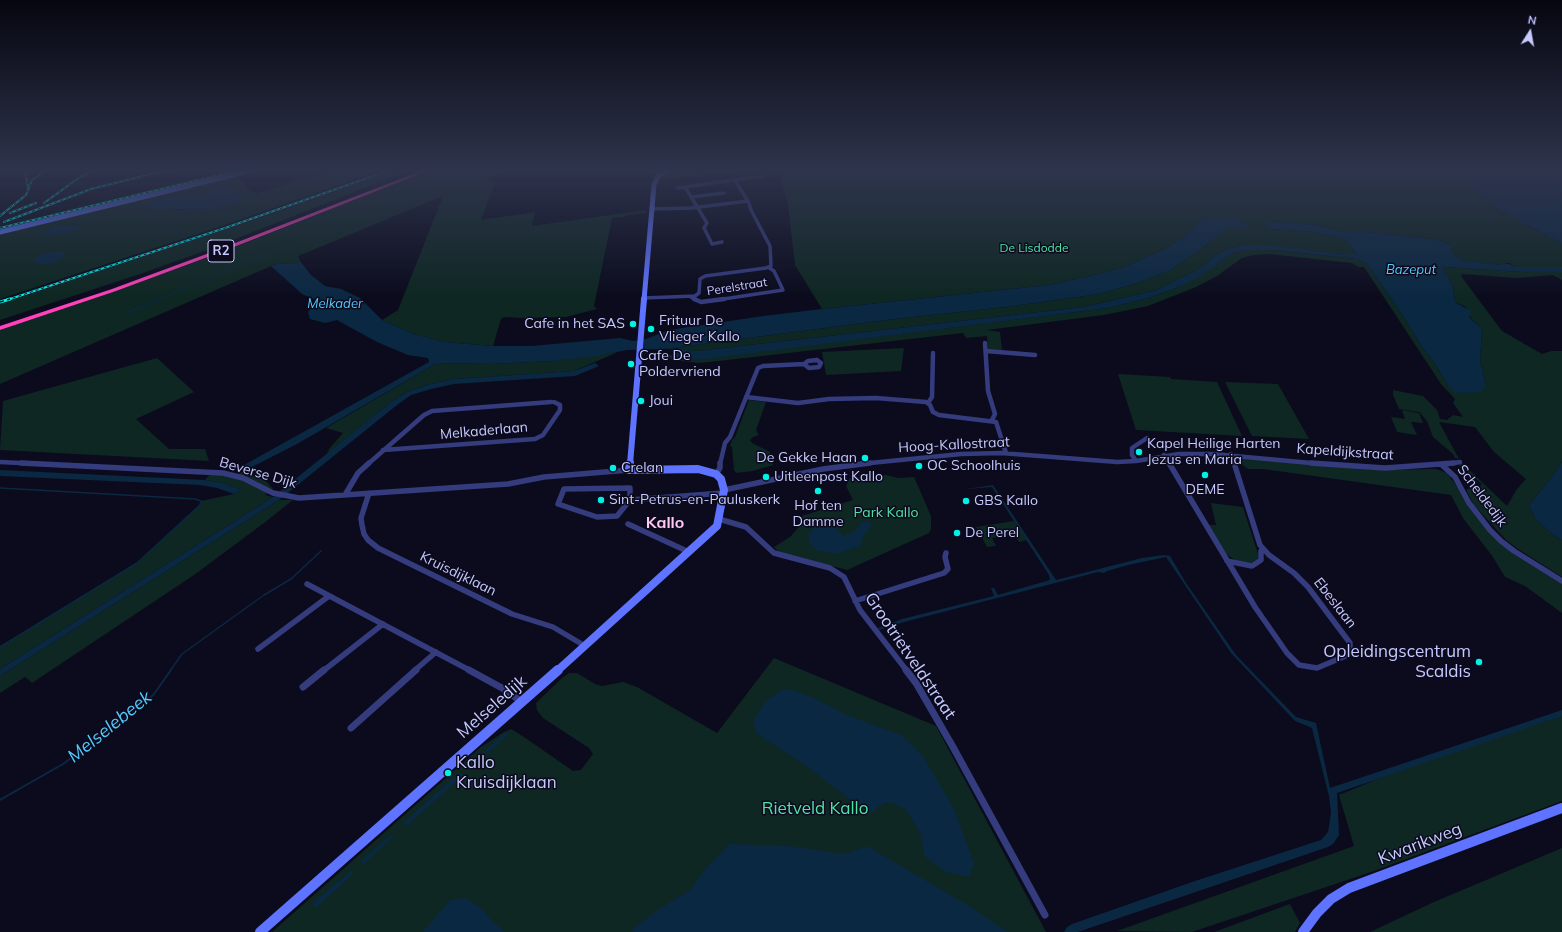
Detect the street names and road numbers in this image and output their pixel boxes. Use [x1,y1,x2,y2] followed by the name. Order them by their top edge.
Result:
[208,240,234,262] road number: R2
[706,275,768,299] street label: Perelstraat
[439,419,529,443] street label: Melkaderlaan
[898,434,1010,456] street label: Hoog-Kallostraat
[1296,440,1394,464] street label: Kapeldijkstraat
[217,454,299,492] street label: Beverse Dijk
[1453,462,1511,530] street label: Scheldedijk
[417,548,499,600] street label: Kruisdijklaan
[1310,574,1360,632] street label: Ebeslaan
[860,589,960,723] street label: Grootrietveldstraat
[453,671,531,743] street label: Melseledijk
[1375,819,1465,869] street label: Kwarikweg

